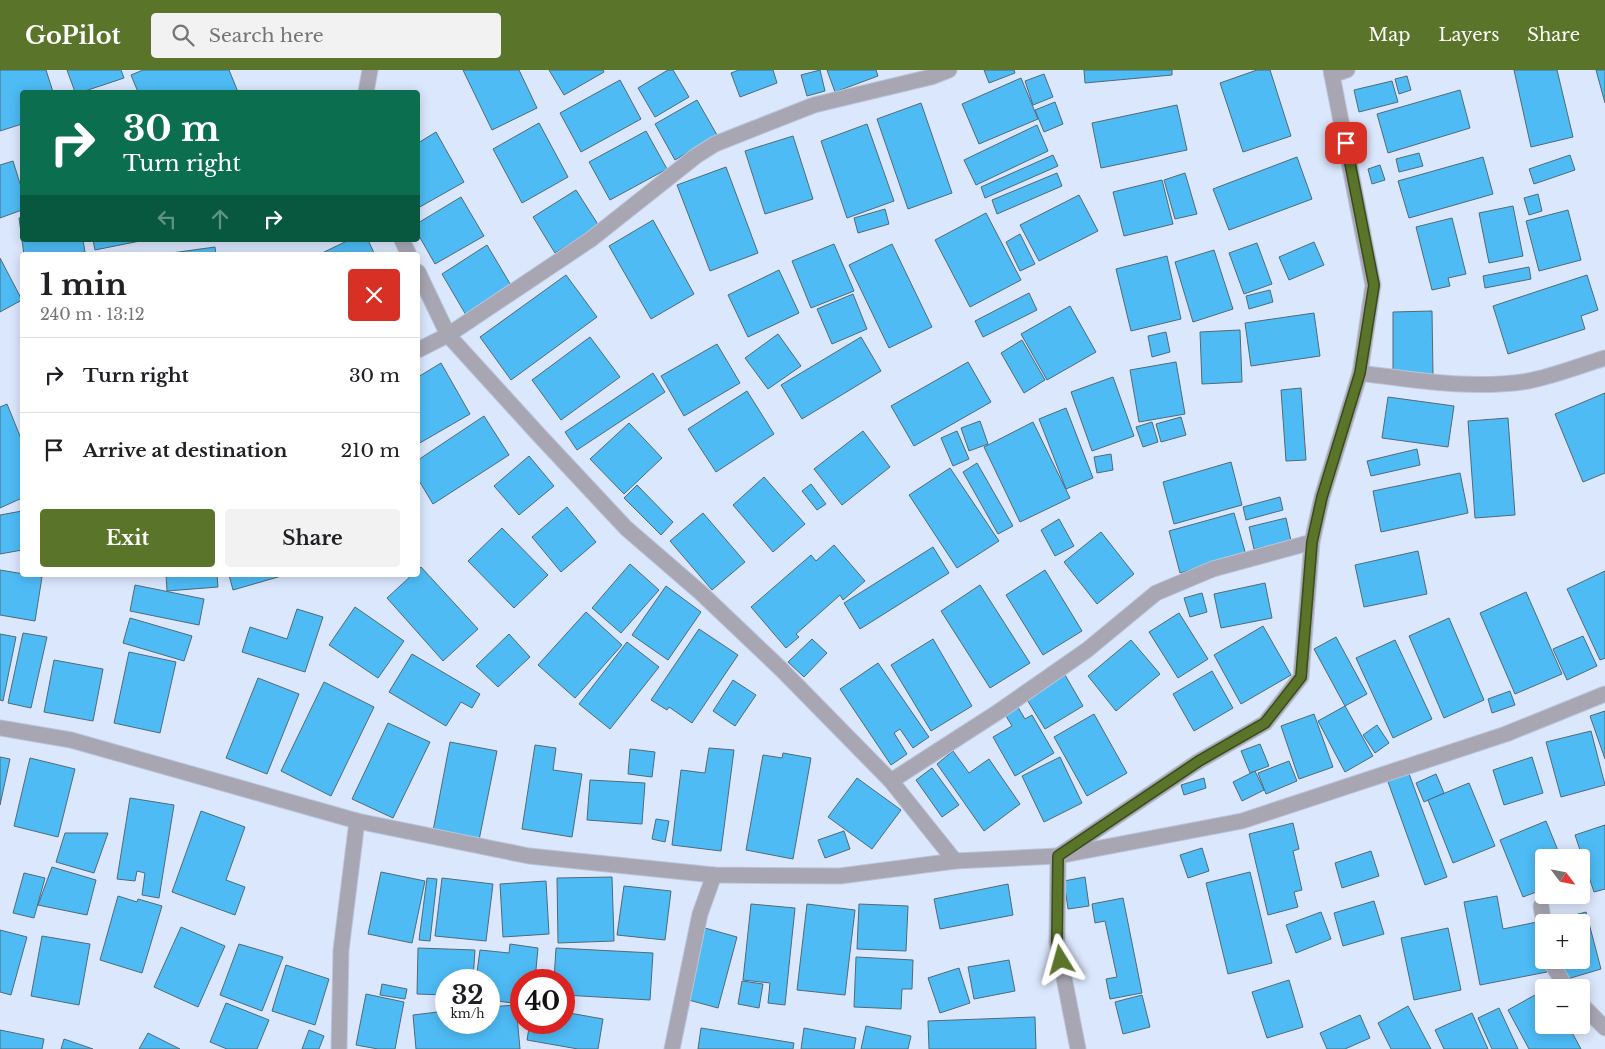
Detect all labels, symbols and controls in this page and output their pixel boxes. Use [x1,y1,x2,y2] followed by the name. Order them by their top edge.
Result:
[151,13,501,58] search box
[25,21,121,50] text: GoPilot
[169,21,197,49] icon: search
[209,24,324,47] text: Search here
[1369,24,1410,46] text: Map
[1438,24,1499,46] text: Layers
[1527,24,1580,46] text: Share
[123,107,220,150] text: 30 m
[40,110,105,175] icon: right
[1325,122,1367,164] pin
[1332,129,1360,157] icon: arrive
[123,150,241,177] text: Turn right
[153,205,181,233] icon: left
[206,205,234,233] icon: ahead
[259,205,287,233] icon: right
[40,266,127,303] text: 1 min
[348,269,400,321] button: close
[40,304,145,324] text: 240 m · 13:12
[40,361,68,389] icon: right
[83,364,189,387] text: Turn right
[349,364,400,387] text: 30 m
[40,436,68,464] icon: arrive
[83,439,287,462] text: Arrive at destination
[340,439,400,462] text: 210 m
[40,509,215,567] button: Exit
[225,509,400,567] button: Share
[1535,849,1590,904] north arrow
[1535,849,1590,1034] map controls
[1535,914,1590,969] button: +
[1034,933,1086,985] position arrow
[510,969,575,1034] speed limit sign: 40
[1535,979,1590,1034] button: −
[451,980,484,1011] text: 32
[450,1006,485,1021] text: km/h

